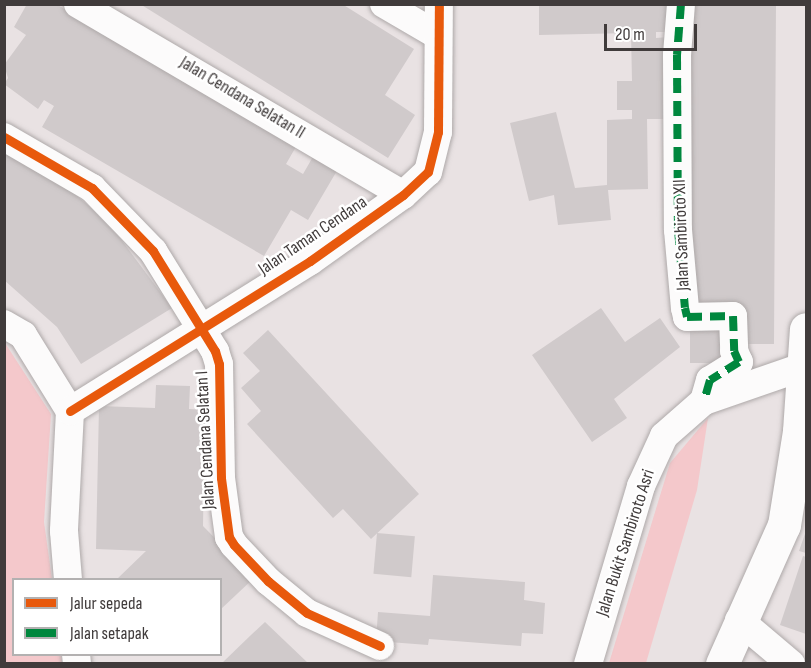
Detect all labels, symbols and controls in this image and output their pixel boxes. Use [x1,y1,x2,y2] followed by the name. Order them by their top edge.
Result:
[607,12,700,50] scale bar
[615,24,645,45] text: 20 m
[175,52,309,144] street label: Jalan Cendana Selatan II
[669,179,695,291] street label: Jalan Sambiroto XII
[255,192,371,280] street label: Jalan Taman Cendana
[192,370,220,510] street label: Jalan Cendana Selatan I
[592,467,660,619] street label: Jalan Bukit Sambiroto Asri
[12,578,222,656] legend
[70,593,142,614] text: Jalur sepeda
[70,623,149,644] text: Jalan setapak

